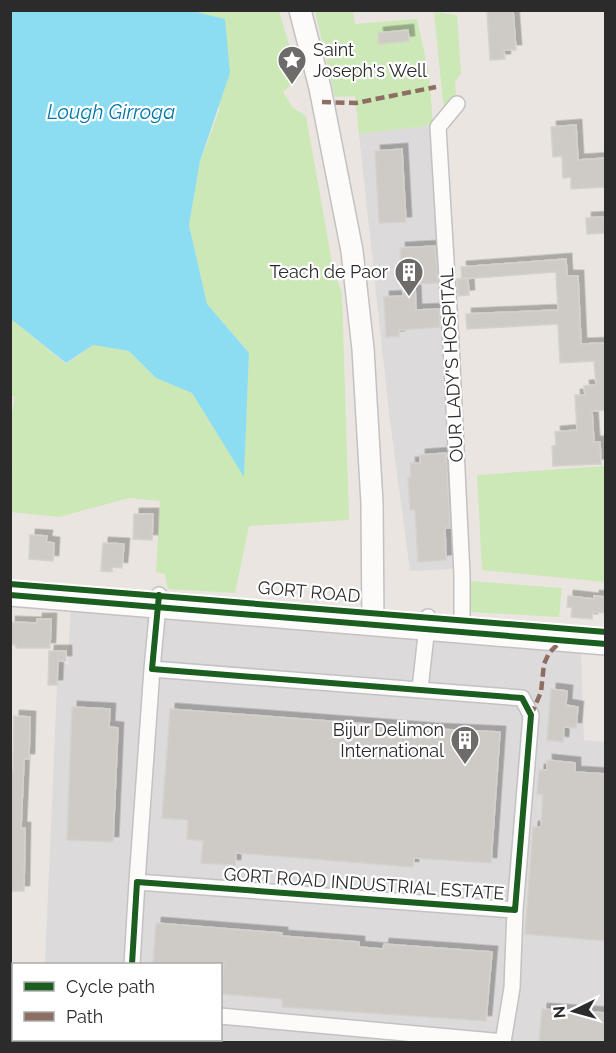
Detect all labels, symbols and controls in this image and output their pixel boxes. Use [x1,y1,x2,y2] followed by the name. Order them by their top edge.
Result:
[313,39,427,81] place label: Saint Joseph's Well
[276,44,308,86] place icon: Saint Joseph's Well
[47,100,175,124] water label: Lough Girroga
[393,256,425,298] building icon: Teach de Paor
[269,261,389,282] place label: Teach de Paor
[436,267,467,463] street label: OUR LADY'S HOSPITAL
[257,577,361,606] street label: GORT ROAD
[333,719,444,761] place label: Bijur Delimon International
[449,724,481,766] building icon: Bijur Delimon International
[223,863,505,904] street label: GORT ROAD INDUSTRIAL ESTATE
[12,963,222,1041] legend
[66,976,155,997] text: Cycle path
[544,981,604,1041] north arrow
[550,1005,570,1019] text: N
[66,1006,103,1027] text: Path

